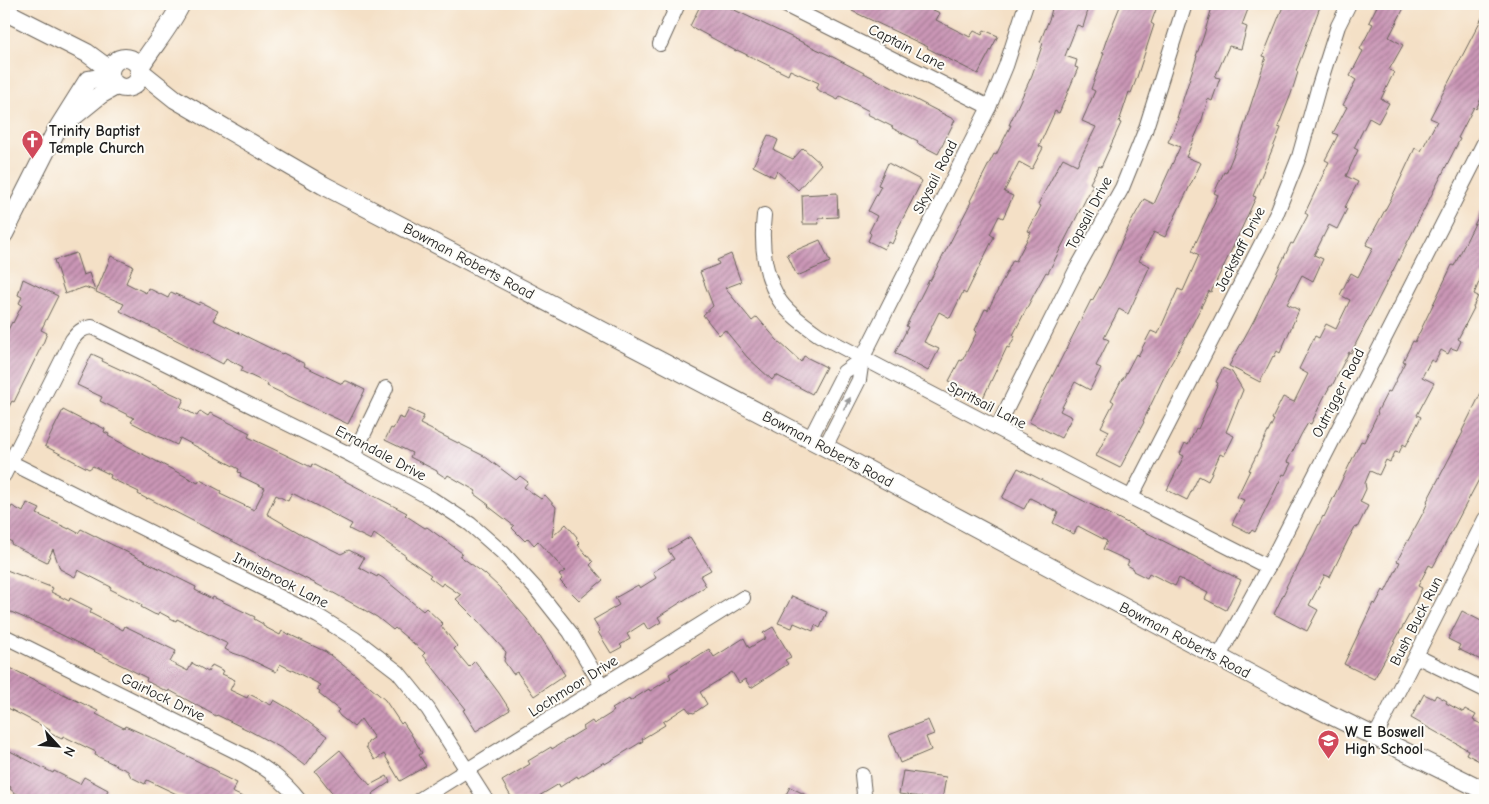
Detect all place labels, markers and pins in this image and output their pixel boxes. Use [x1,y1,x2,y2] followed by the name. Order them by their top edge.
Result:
[49,122,144,157] place label: Trinity Baptist Temple Church
[21,128,45,159] church icon: Trinity Baptist Temple Church
[1345,723,1424,758] place label: W E Boswell High School
[1317,729,1341,760] school or university icon: W E Boswell High School

